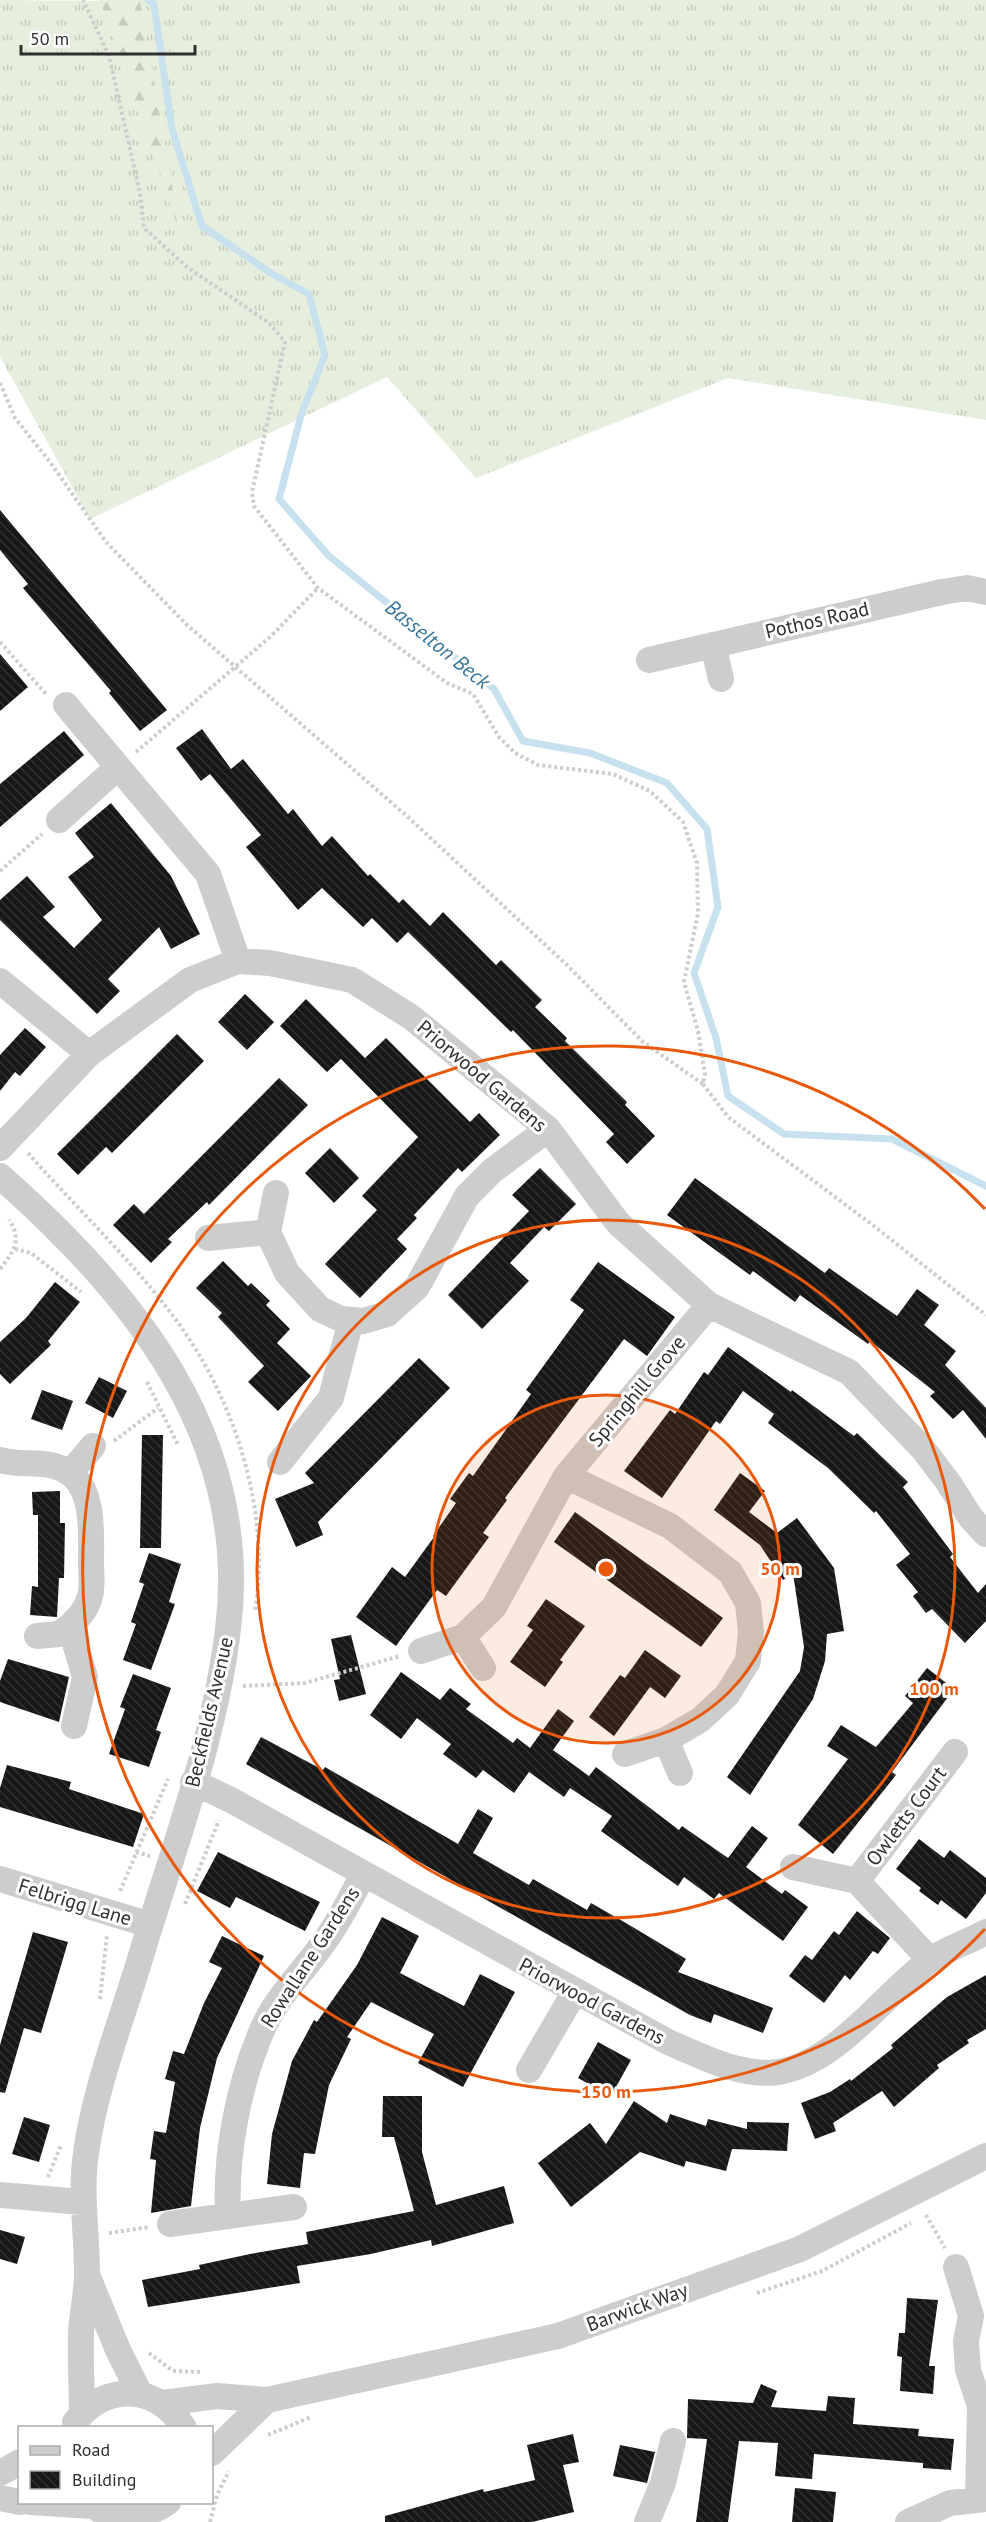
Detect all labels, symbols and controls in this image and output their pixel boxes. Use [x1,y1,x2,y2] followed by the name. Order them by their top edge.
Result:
[21,18,195,56] scale bar
[30,27,69,50] text: 50 m
[380,593,497,696] water label: Basselton Beck
[763,595,871,645] street label: Pothos Road
[412,1014,552,1138] street label: Priorwood Gardens
[583,1330,691,1452] street label: Springhill Grove
[760,1557,800,1580] text: 50 m
[596,1559,616,1579] centre of rings
[179,1634,239,1790] street label: Beckfields Avenue
[909,1677,959,1700] text: 100 m
[860,1761,952,1871] street label: Owletts Court
[15,1872,135,1932] street label: Felbrigg Lane
[255,1881,365,2033] street label: Rowallane Gardens
[515,1952,669,2050] street label: Priorwood Gardens
[581,2080,631,2103] text: 150 m
[583,2276,692,2337] street label: Barwick Way
[18,2426,213,2504] legend
[72,2438,110,2461] text: Road
[72,2468,136,2491] text: Building

